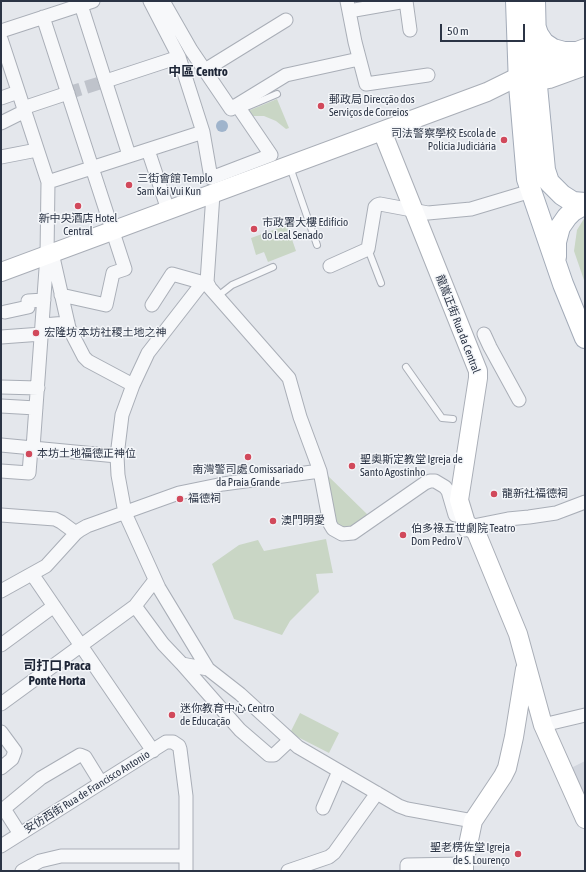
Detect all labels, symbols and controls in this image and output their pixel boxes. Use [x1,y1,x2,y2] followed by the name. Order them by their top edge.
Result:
[442,16,527,42] scale bar
[447,24,469,38] text: 50 m
[168,64,228,80] district label: 中區 Centro
[329,93,415,119] place label: 郵政局 Direcção dos Serviços de Correios
[316,101,326,111] marker: 郵政局 Direcção dos Serviços de Correios
[391,127,496,153] place label: 司法警察學校 Escola de Polícia Judiciária
[499,135,509,145] marker: 司法警察學校 Escola de Polícia Judiciária
[137,172,213,198] place label: 三街會館 Templo Sam Kai Vui Kun
[124,180,134,190] marker: 三街會館 Templo Sam Kai Vui Kun
[73,201,83,211] marker: 新中央酒店 Hotel Central
[38,212,118,238] place label: 新中央酒店 Hotel Central
[262,216,348,242] place label: 市政署大樓 Edifício do Leal Senado
[249,224,259,234] marker: 市政署大樓 Edifício do Leal Senado
[433,273,483,375] street label: 龍嵩正街 Rua da Central
[44,326,167,340] place label: 宏隆坊 本坊社稷土地之神
[31,328,41,338] marker: 宏隆坊 本坊社稷土地之神
[37,447,136,461] place label: 本坊土地福德正神位
[24,449,34,459] marker: 本坊土地福德正神位
[243,452,253,462] marker: 南灣警司處 Comissariado da Praia Grande
[360,453,463,479] place label: 聖奧斯定教堂 Igreja de Santo Agostinho
[347,461,357,471] marker: 聖奧斯定教堂 Igreja de Santo Agostinho
[192,463,304,489] place label: 南灣警司處 Comissariado da Praia Grande
[502,487,568,501] place label: 龍新社福德祠
[489,489,499,499] marker: 龍新社福德祠
[188,492,221,506] place label: 福德祠
[175,494,185,504] marker: 福德祠
[281,514,325,528] place label: 澳門明愛
[268,516,278,526] marker: 澳門明愛
[411,522,515,548] place label: 伯多祿五世劇院 Teatro Dom Pedro V
[398,530,408,540] marker: 伯多祿五世劇院 Teatro Dom Pedro V
[23,658,91,689] district label: 司打口 Praca Ponte Horta
[180,702,274,728] place label: 迷你教育中心 Centro de Educação
[167,710,177,720] marker: 迷你教育中心 Centro de Educação
[22,748,152,836] street label: 安仿西街 Rua de Francisco Antonio
[430,841,510,867] place label: 聖老楞佐堂 Igreja de S. Lourenço
[513,849,523,859] marker: 聖老楞佐堂 Igreja de S. Lourenço

